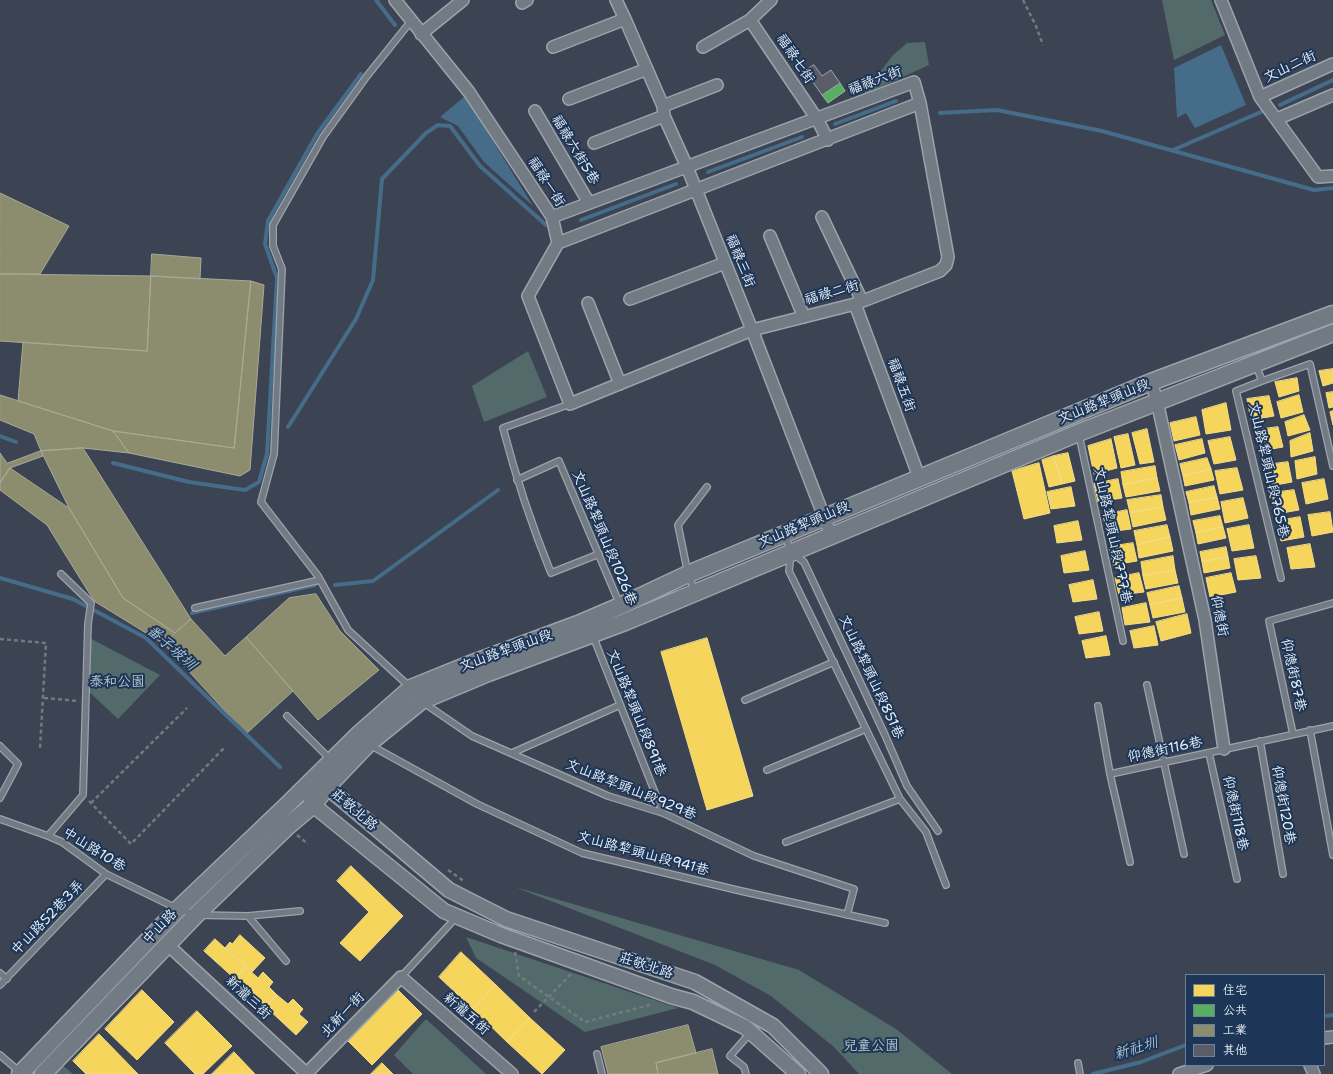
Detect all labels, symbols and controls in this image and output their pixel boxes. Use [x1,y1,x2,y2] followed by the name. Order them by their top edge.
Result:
[772,31,818,87] street label: 福祿七街
[1261,48,1319,86] street label: 文山二街
[846,63,904,99] street label: 福祿六街
[548,112,602,188] street label: 福祿六街5巷
[524,154,568,210] street label: 福祿一街
[722,232,758,290] street label: 福祿三街
[803,277,861,309] street label: 福祿二街
[884,356,918,414] street label: 福祿五街
[1055,376,1153,428] street label: 文山路犂頭山段
[1244,400,1292,540] street label: 文山路犂頭山段765巷
[1089,465,1135,605] street label: 文山路犂頭山段777巷
[568,468,640,608] street label: 文山路犂頭山段1026巷
[756,498,852,552] street label: 文山路犂頭山段
[1207,594,1231,638] street label: 仰德街
[835,612,907,742] street label: 文山路犂頭山段851巷
[142,622,200,674] water label: 番子坡圳
[457,626,555,676] street label: 文山路犂頭山段
[1277,637,1309,713] street label: 仰德街87巷
[603,647,669,779] street label: 文山路犂頭山段891巷
[89,674,145,690] park label: 泰和公園
[1126,734,1204,766] street label: 仰德街116巷
[563,756,699,824] street label: 文山路犂頭山段929巷
[1268,764,1298,846] street label: 仰德街120巷
[1219,774,1251,852] street label: 仰德街118巷
[327,785,381,835] street label: 莊敬北路
[59,824,129,876] street label: 中山路10巷
[575,828,711,880] street label: 文山路犂頭山段941巷
[8,877,88,959] street label: 中山路52巷3弄
[139,906,181,948] street label: 中山路
[617,949,675,983] street label: 莊敬北路
[222,973,274,1023] street label: 新瀧三街
[1185,974,1325,1066] legend
[1223,982,1247,998] text: 住宅
[318,989,368,1041] street label: 北新一街
[439,989,493,1039] street label: 新瀧五街
[1223,1002,1247,1018] text: 公共
[1223,1022,1247,1038] text: 工業
[1112,1034,1160,1064] water label: 新社圳
[843,1038,899,1054] park label: 兒童公園
[1223,1042,1247,1058] text: 其他

